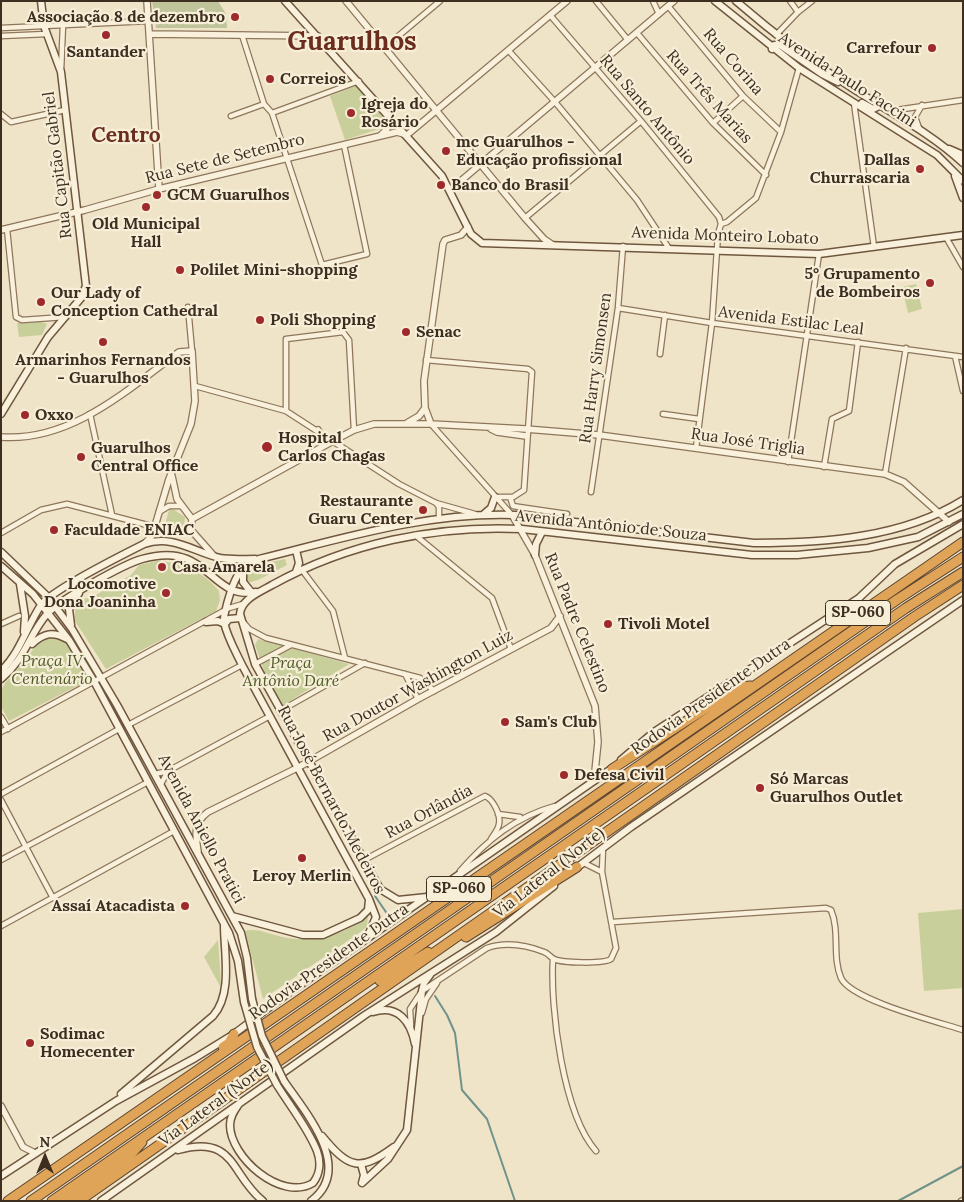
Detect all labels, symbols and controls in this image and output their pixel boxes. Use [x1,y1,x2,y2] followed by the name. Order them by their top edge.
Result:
[27,7,225,27] place label: Associação 8 de dezembro
[229,11,241,23] marker: Associação 8 de dezembro
[699,25,767,99] street label: Rua Corina
[287,27,417,59] district label: Guarulhos
[775,28,919,132] street label: Avenida Paulo Faccini
[100,29,112,41] marker: Santander
[846,38,922,58] place label: Carrefour
[66,42,146,62] place label: Santander
[926,42,938,54] marker: Carrefour
[662,46,756,148] street label: Rua Três Marias
[595,51,699,169] street label: Rua Santo Antônio
[280,69,346,89] place label: Correios
[264,73,276,85] marker: Correios
[39,90,77,240] street label: Rua Capitão Gabriel
[361,94,428,132] place label: Igreja do Rosário
[345,107,357,119] marker: Igreja do Rosário
[91,123,161,149] district label: Centro
[143,130,307,188] street label: Rua Sete de Setembro
[456,132,622,170] place label: mc Guarulhos - Educação profissional
[440,145,452,157] marker: mc Guarulhos - Educação profissional
[810,150,910,188] place label: Dallas Churrascaria
[914,163,926,175] marker: Dallas Churrascaria
[451,175,569,195] place label: Banco do Brasil
[435,179,447,191] marker: Banco do Brasil
[167,185,289,205] place label: GCM Guarulhos
[151,189,163,201] marker: GCM Guarulhos
[140,201,152,213] marker: Old Municipal Hall
[92,214,200,252] place label: Old Municipal Hall
[631,223,819,249] street label: Avenida Monteiro Lobato
[190,260,357,280] place label: Polilet Mini-shopping
[174,264,186,276] marker: Polilet Mini-shopping
[804,264,920,302] place label: 5° Grupamento de Bombeiros
[924,277,936,289] marker: 5° Grupamento de Bombeiros
[51,283,218,321] place label: Our Lady of Conception Cathedral
[576,291,616,445] street label: Rua Harry Simonsen
[35,296,47,308] marker: Our Lady of Conception Cathedral
[717,303,865,339] street label: Avenida Estilac Leal
[270,310,375,330] place label: Poli Shopping
[254,314,266,326] marker: Poli Shopping
[416,322,461,342] place label: Senac
[400,326,412,338] marker: Senac
[97,336,109,348] marker: Armarinhos Fernandos - Guarulhos
[15,350,191,388] place label: Armarinhos Fernandos - Guarulhos
[35,405,74,425] place label: Oxxo
[19,409,31,421] marker: Oxxo
[690,424,806,460] street label: Rua José Triglia
[278,428,385,466] place label: Hospital Carlos Chagas
[91,438,198,476] place label: Guarulhos Central Office
[260,440,274,454] marker: Hospital Carlos Chagas
[75,451,87,463] marker: Guarulhos Central Office
[308,491,413,529] place label: Restaurante Guaru Center
[417,504,429,516] marker: Restaurante Guaru Center
[514,506,708,546] street label: Avenida Antônio de Souza
[64,520,194,540] place label: Faculdade ENIAC
[48,524,60,536] marker: Faculdade ENIAC
[540,550,614,696] street label: Rua Padre Celestino
[172,557,275,577] place label: Casa Amarela
[156,561,168,573] marker: Casa Amarela
[44,574,156,612] place label: Locomotive Dona Joaninha
[160,587,172,599] marker: Locomotive Dona Joaninha
[826,600,890,626] road number: SP-060
[618,614,710,634] place label: Tivoli Motel
[602,618,614,630] marker: Tivoli Motel
[320,626,516,746] street label: Rua Doutor Washington Luiz
[628,635,794,759] street label: Rodovia Presidente Dutra
[11,651,93,689] park label: Praça IV Centenário
[243,653,339,691] park label: Praça Antônio Daré
[273,703,389,897] street label: Rua José Bernardo Medeiros
[515,712,597,732] place label: Sam's Club
[499,716,511,728] marker: Sam's Club
[154,751,248,907] street label: Avenida Aniello Pratici
[574,765,664,785] place label: Defesa Civil
[558,769,570,781] marker: Defesa Civil
[770,769,903,807] place label: Só Marcas Guarulhos Outlet
[382,781,476,843] street label: Rua Orlândia
[754,782,766,794] marker: Só Marcas Guarulhos Outlet
[490,824,608,922] street label: Via Lateral (Norte)
[296,852,308,864] marker: Leroy Merlin
[252,866,352,886] place label: Leroy Merlin
[426,876,492,902] road number: SP-060
[52,896,175,916] place label: Assaí Atacadista
[179,900,191,912] marker: Assaí Atacadista
[246,900,412,1024] street label: Rodovia Presidente Dutra
[40,1024,135,1062] place label: Sodimac Homecenter
[24,1037,36,1049] marker: Sodimac Homecenter
[155,1055,277,1151] street label: Via Lateral (Norte)
[20,1132,70,1182] north arrow
[40,1133,50,1151] text: N

